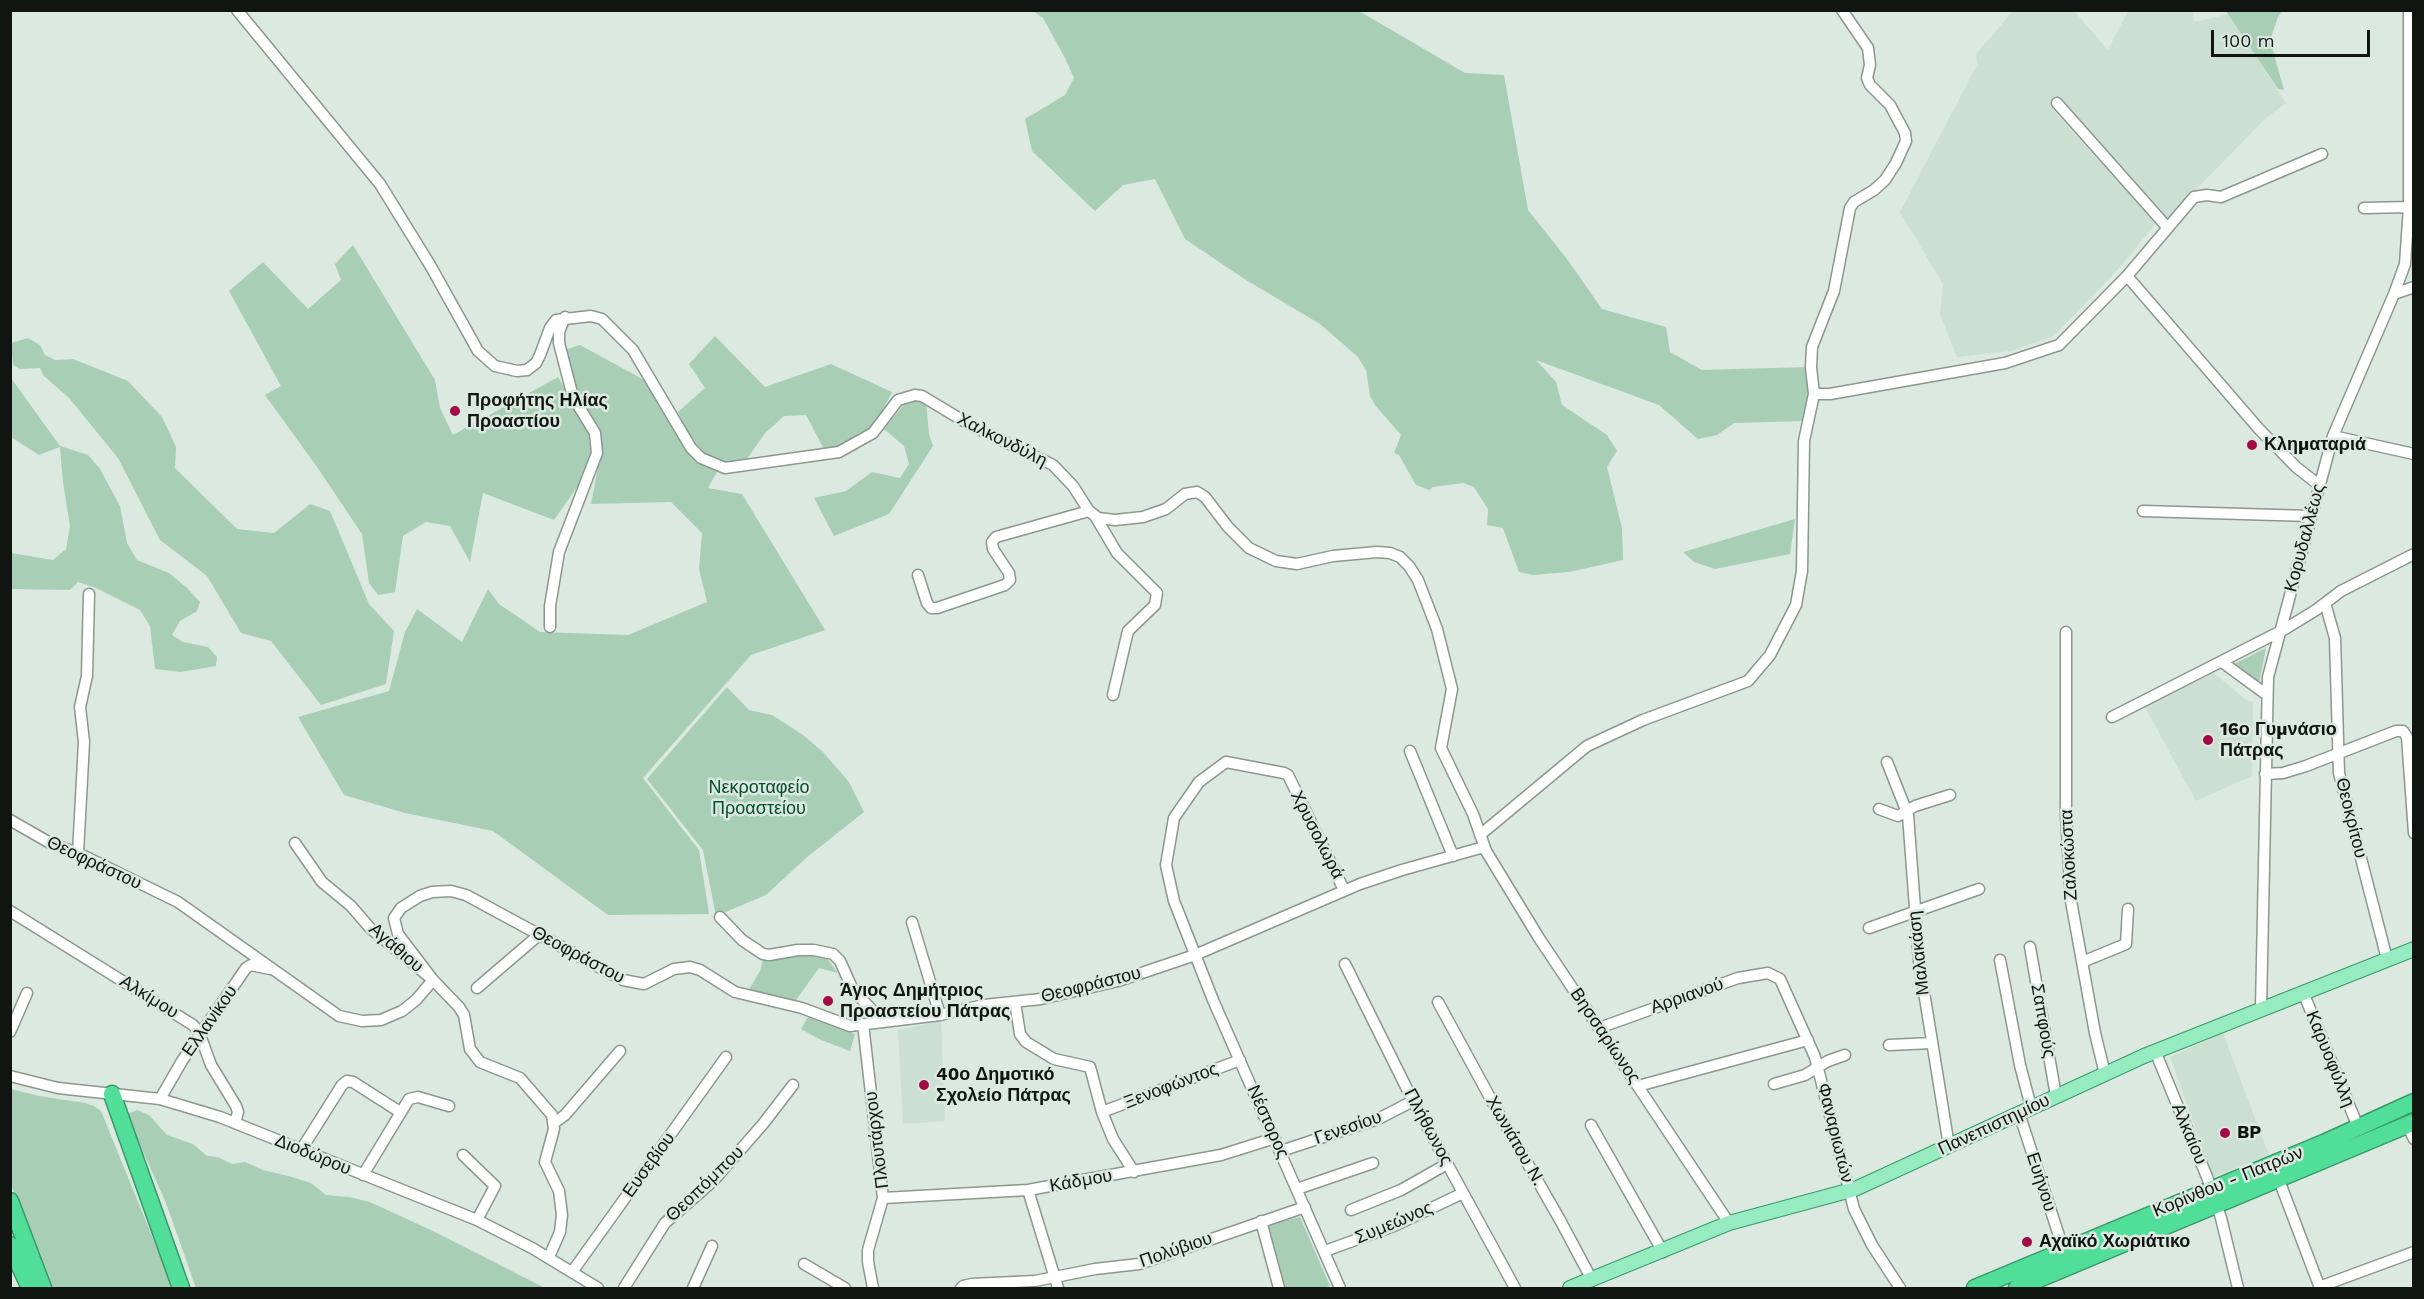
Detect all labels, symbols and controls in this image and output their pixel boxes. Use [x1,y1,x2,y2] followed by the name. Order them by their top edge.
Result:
[2214,18,2373,56] scale bar
[2222,30,2275,51] text: 100 m
[467,390,608,432] place label: Προφήτης Ηλίας Προαστίου
[448,404,462,418] marker: Προφήτης Ηλίας Προαστίου
[953,408,1051,472] street label: Χαλκονδύλη
[2264,434,2366,456] place label: Κληματαριά
[2245,438,2259,452] marker: Κληματαριά
[2280,482,2330,594] street label: Κορυδαλλέως
[2220,719,2337,762] place label: 16ο Γυμνάσιο Πάτρας
[2201,733,2215,747] marker: 16ο Γυμνάσιο Πάτρας
[2331,776,2371,860] street label: Θεοκρίτου
[709,777,809,820] park label: Νεκροταφείο Προαστείου
[1286,787,1348,883] street label: Χρυσολωρά
[2056,809,2082,901] street label: Ζαλοκώστα
[43,832,145,894] street label: Θεοφράστου
[1904,910,1934,996] street label: Μαλακάση
[364,919,428,977] street label: Αγάθιου
[528,921,628,989] street label: Θεοφράστου
[1039,962,1143,1008] street label: Θεοφράστου
[116,971,182,1023] street label: Αλκίμου
[1648,973,1726,1019] street label: Αρριανού
[840,980,1010,1022] place label: Άγιος Δημήτριος Προαστείου Πάτρας
[178,981,242,1061] street label: Ελλανίκου
[2026,982,2060,1060] street label: Σαπφούς
[1565,984,1645,1088] street label: Βησσαρίωνος
[821,994,835,1008] marker: Άγιος Δημήτριος Προαστείου Πάτρας
[2301,1008,2359,1110] street label: Καρυοφύλλη
[1121,1058,1221,1114] street label: Ξενοφώντος
[936,1064,1071,1106] place label: 40ο Δημοτικό Σχολείο Πάτρας
[917,1078,931,1092] marker: 40ο Δημοτικό Σχολείο Πάτρας
[1812,1081,1858,1185] street label: Φαναριωτών
[1242,1082,1294,1162] street label: Νέστορος
[1399,1085,1457,1169] street label: Πλήθωνος
[860,1090,894,1190] street label: Πλουτάρχου
[1935,1090,2053,1160] street label: Πανεπιστημίου
[1481,1092,1549,1190] street label: Χωνιάτου Ν.
[2167,1100,2211,1168] street label: Αλκαίου
[1311,1106,1385,1150] street label: Γενεσίου
[2237,1122,2261,1144] place label: BP
[2218,1126,2232,1140] marker: BP
[618,1128,680,1202] street label: Ευσεβίου
[272,1130,354,1180] street label: Διοδώρου
[662,1142,748,1226] street label: Θεοπόμπου
[2150,1142,2306,1222] street label: Κορίνθου - Πατρών
[2021,1150,2061,1214] street label: Ευήνου
[1048,1165,1114,1197] street label: Κάδμου
[1352,1197,1436,1249] street label: Συμεώνος
[1137,1228,1215,1272] street label: Πολύβιου
[2039,1231,2190,1253] place label: Αχαϊκό Χωριάτικο
[2020,1235,2034,1249] marker: Αχαϊκό Χωριάτικο

